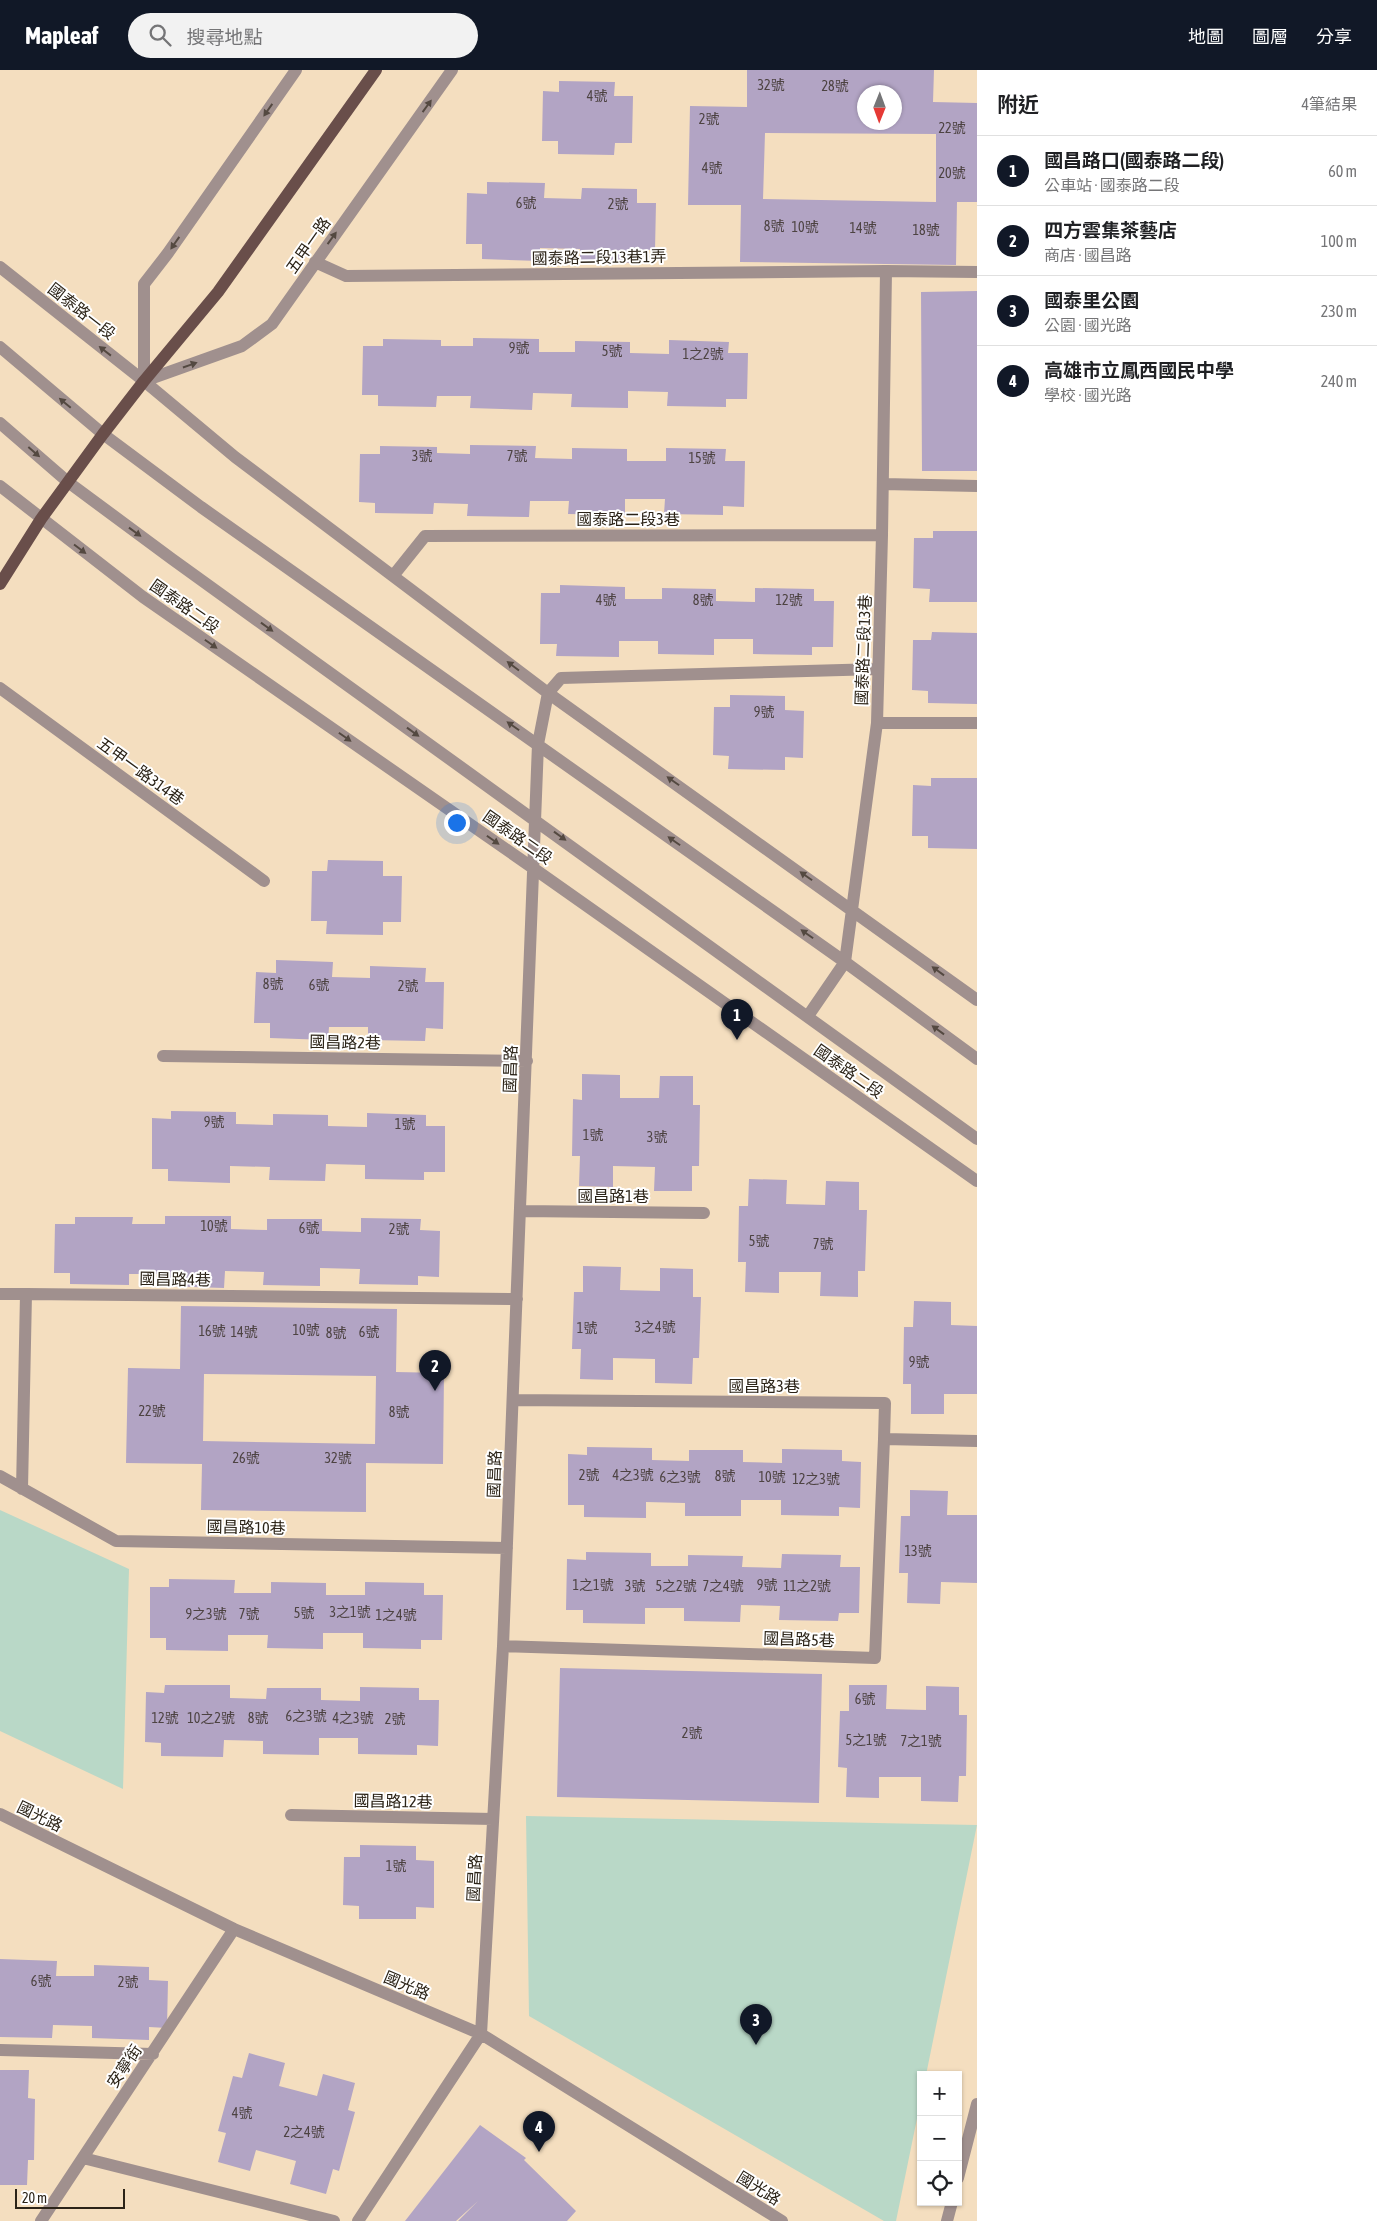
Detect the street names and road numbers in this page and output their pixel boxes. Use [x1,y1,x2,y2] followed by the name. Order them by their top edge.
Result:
[282,214,334,276] street label: 五甲一路
[532,247,666,267] street label: 國泰路二段13巷1弄
[45,279,119,343] street label: 國泰路一段
[576,510,680,528] street label: 國泰路二段3巷
[147,576,223,636] street label: 國泰路二段
[852,594,874,706] street label: 國泰路二段13巷
[94,734,188,808] street label: 五甲一路314巷
[480,807,556,867] street label: 國泰路二段
[309,1032,381,1052] street label: 國昌路2巷
[811,1041,887,1101] street label: 國泰路二段
[500,1045,520,1093] street label: 國昌路
[577,1187,649,1205] street label: 國昌路1巷
[139,1269,211,1289] street label: 國昌路4巷
[728,1377,800,1395] street label: 國昌路3巷
[484,1450,504,1498] street label: 國昌路
[206,1517,286,1537] street label: 國昌路10巷
[763,1629,835,1649] street label: 國昌路5巷
[353,1791,433,1811] street label: 國昌路12巷
[14,1797,66,1835] street label: 國光路
[464,1854,484,1902] street label: 國昌路
[381,1967,433,2003] street label: 國光路
[103,2041,145,2091] street label: 安寧街
[734,2168,784,2208] street label: 國光路

